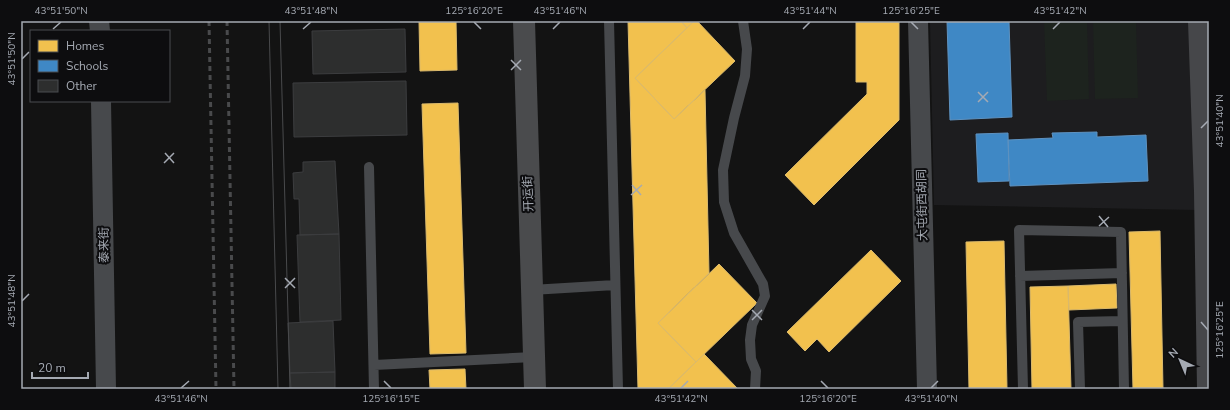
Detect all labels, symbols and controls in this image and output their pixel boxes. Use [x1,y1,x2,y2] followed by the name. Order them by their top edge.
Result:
[34,4,88,18] text: 43°51'50"N
[284,4,338,18] text: 43°51'48"N
[445,4,503,18] text: 125°16'20"E
[533,4,587,18] text: 43°51'46"N
[783,4,837,18] text: 43°51'44"N
[882,4,940,18] text: 125°16'25"E
[1033,4,1087,18] text: 43°51'42"N
[30,30,170,102] legend
[5,32,19,86] text: 43°51'50"N
[66,38,104,54] text: Homes
[66,58,109,74] text: Schools
[66,78,98,94] text: Other
[1213,94,1227,148] text: 43°51'40"N
[913,169,931,241] street label: 大屯街西胡同
[519,176,537,212] street label: 开运街
[96,227,112,263] street label: 泰来街
[5,274,19,328] text: 43°51'48"N
[1213,301,1227,359] text: 125°16'25"E
[1160,340,1200,380] north arrow
[1165,345,1182,361] text: N
[32,354,88,380] scale bar
[38,360,66,376] text: 20 m
[154,392,208,406] text: 43°51'46"N
[362,392,420,406] text: 125°16'15"E
[654,392,708,406] text: 43°51'42"N
[799,392,857,406] text: 125°16'20"E
[904,392,958,406] text: 43°51'40"N

